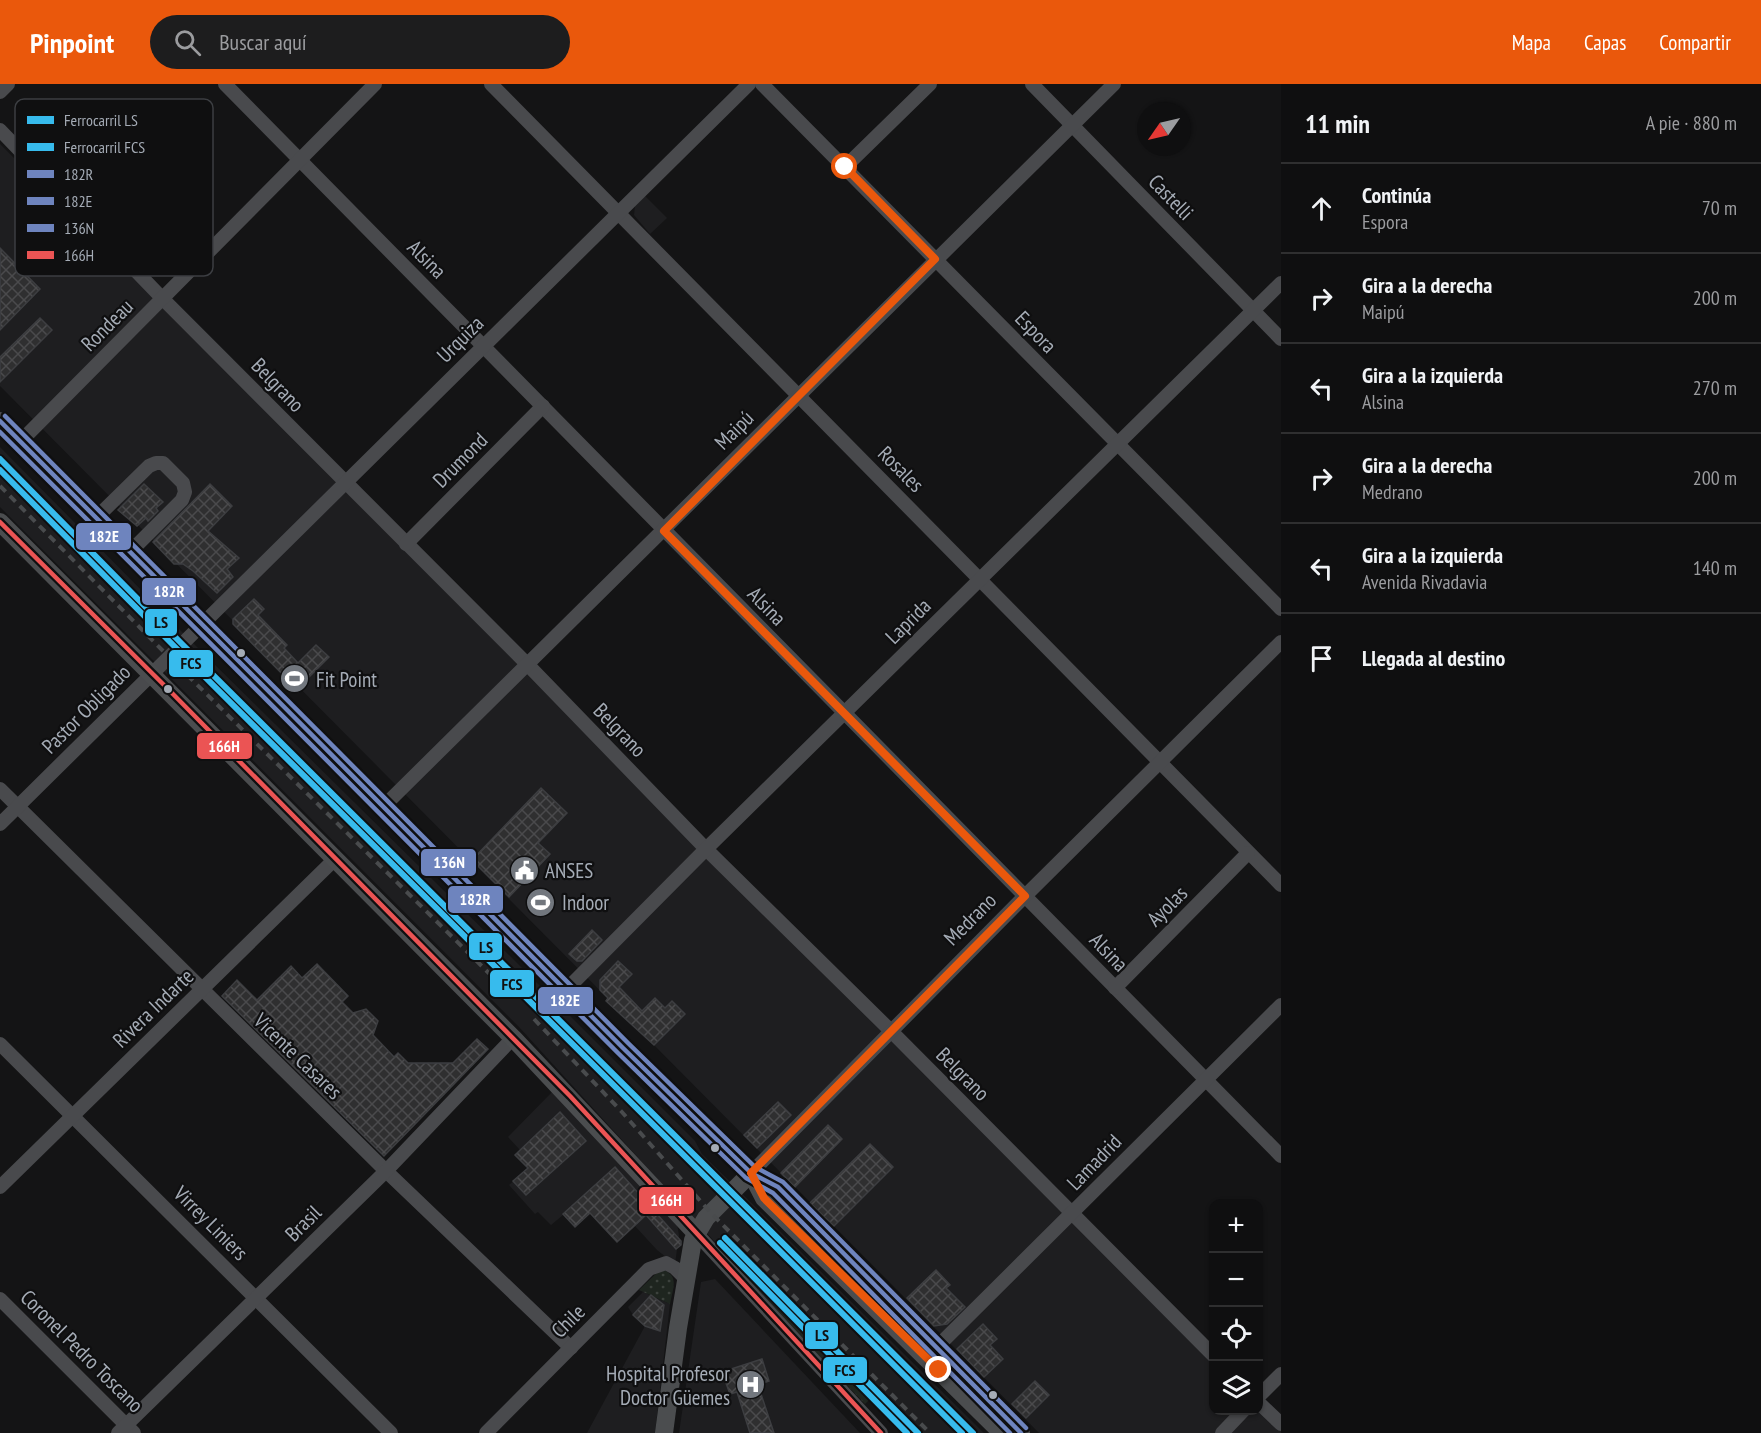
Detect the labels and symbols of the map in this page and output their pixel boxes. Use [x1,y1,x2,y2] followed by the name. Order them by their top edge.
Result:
[15,99,213,276] legend
[1137,102,1191,156] north arrow
[64,110,138,130] text: Ferrocarril LS
[64,137,145,157] text: Ferrocarril FCS
[831,153,857,179] route start
[64,164,94,184] text: 182R
[1143,168,1199,226] street label: Castelli
[64,191,93,211] text: 182E
[64,218,94,238] text: 136N
[402,234,452,284] street label: Alsina
[64,245,94,265] text: 166H
[75,293,139,357] street label: Rondeau
[1009,305,1063,359] street label: Espora
[431,310,489,368] street label: Urquiza
[246,352,310,418] street label: Belgrano
[709,405,759,455] street label: Maipú
[427,427,493,493] street label: Drumond
[872,440,930,498] street label: Rosales
[75,522,132,551] line badge: 182E
[89,526,119,546] text: 182E
[141,577,197,606] line badge: 182R
[154,581,185,601] text: 182R
[742,581,792,631] street label: Alsina
[879,592,937,650] street label: Laprida
[144,608,178,637] line badge: LS
[154,612,168,632] text: LS
[235,647,247,659] unlabelled marker
[168,649,214,678] line badge: FCS
[180,653,202,673] text: FCS
[36,659,136,759] street label: Pastor Obligado
[279,663,311,695] sports icon: Fit Point
[316,666,377,693] place label: Fit Point
[162,683,174,695] unlabelled marker
[588,697,652,763] street label: Belgrano
[196,732,253,760] line badge: 166H
[208,736,240,756] text: 166H
[420,848,477,877] line badge: 136N
[433,852,465,872] text: 136N
[508,854,540,886] public building icon: ANSES
[545,857,593,884] place label: ANSES
[1141,880,1193,932] street label: Ayolas
[447,885,504,914] line badge: 182R
[525,886,557,918] sports icon: Indoor
[938,887,1002,951] street label: Medrano
[460,889,491,909] text: 182R
[562,889,609,916] place label: Indoor
[1084,927,1134,977] street label: Alsina
[468,932,503,961] line badge: LS
[479,937,493,957] text: LS
[107,963,199,1053] street label: Rivera Indarte
[489,969,535,998] line badge: FCS
[501,974,523,994] text: FCS
[537,986,594,1015] line badge: 182E
[550,990,580,1010] text: 182E
[247,1006,348,1105] street label: Vicente Casares
[930,1041,996,1107] street label: Belgrano
[1061,1128,1127,1196] street label: Lamadrid
[709,1142,721,1154] unlabelled marker
[167,1179,254,1266] street label: Virrey Liniers
[638,1186,695,1215] line badge: 166H
[650,1190,682,1210] text: 166H
[279,1199,327,1247] street label: Brasil
[15,1284,149,1418] street label: Coronel Pedro Toscano
[545,1298,591,1344] street label: Chile
[804,1321,839,1350] line badge: LS
[815,1325,829,1345] text: LS
[822,1356,868,1384] line badge: FCS
[925,1356,951,1382] route end
[606,1360,730,1411] place label: Hospital Profesor Doctor Güemes
[834,1360,856,1380] text: FCS
[735,1369,767,1401] hospital icon: Hospital Profesor Doctor Güemes
[987,1389,999,1401] unlabelled marker

